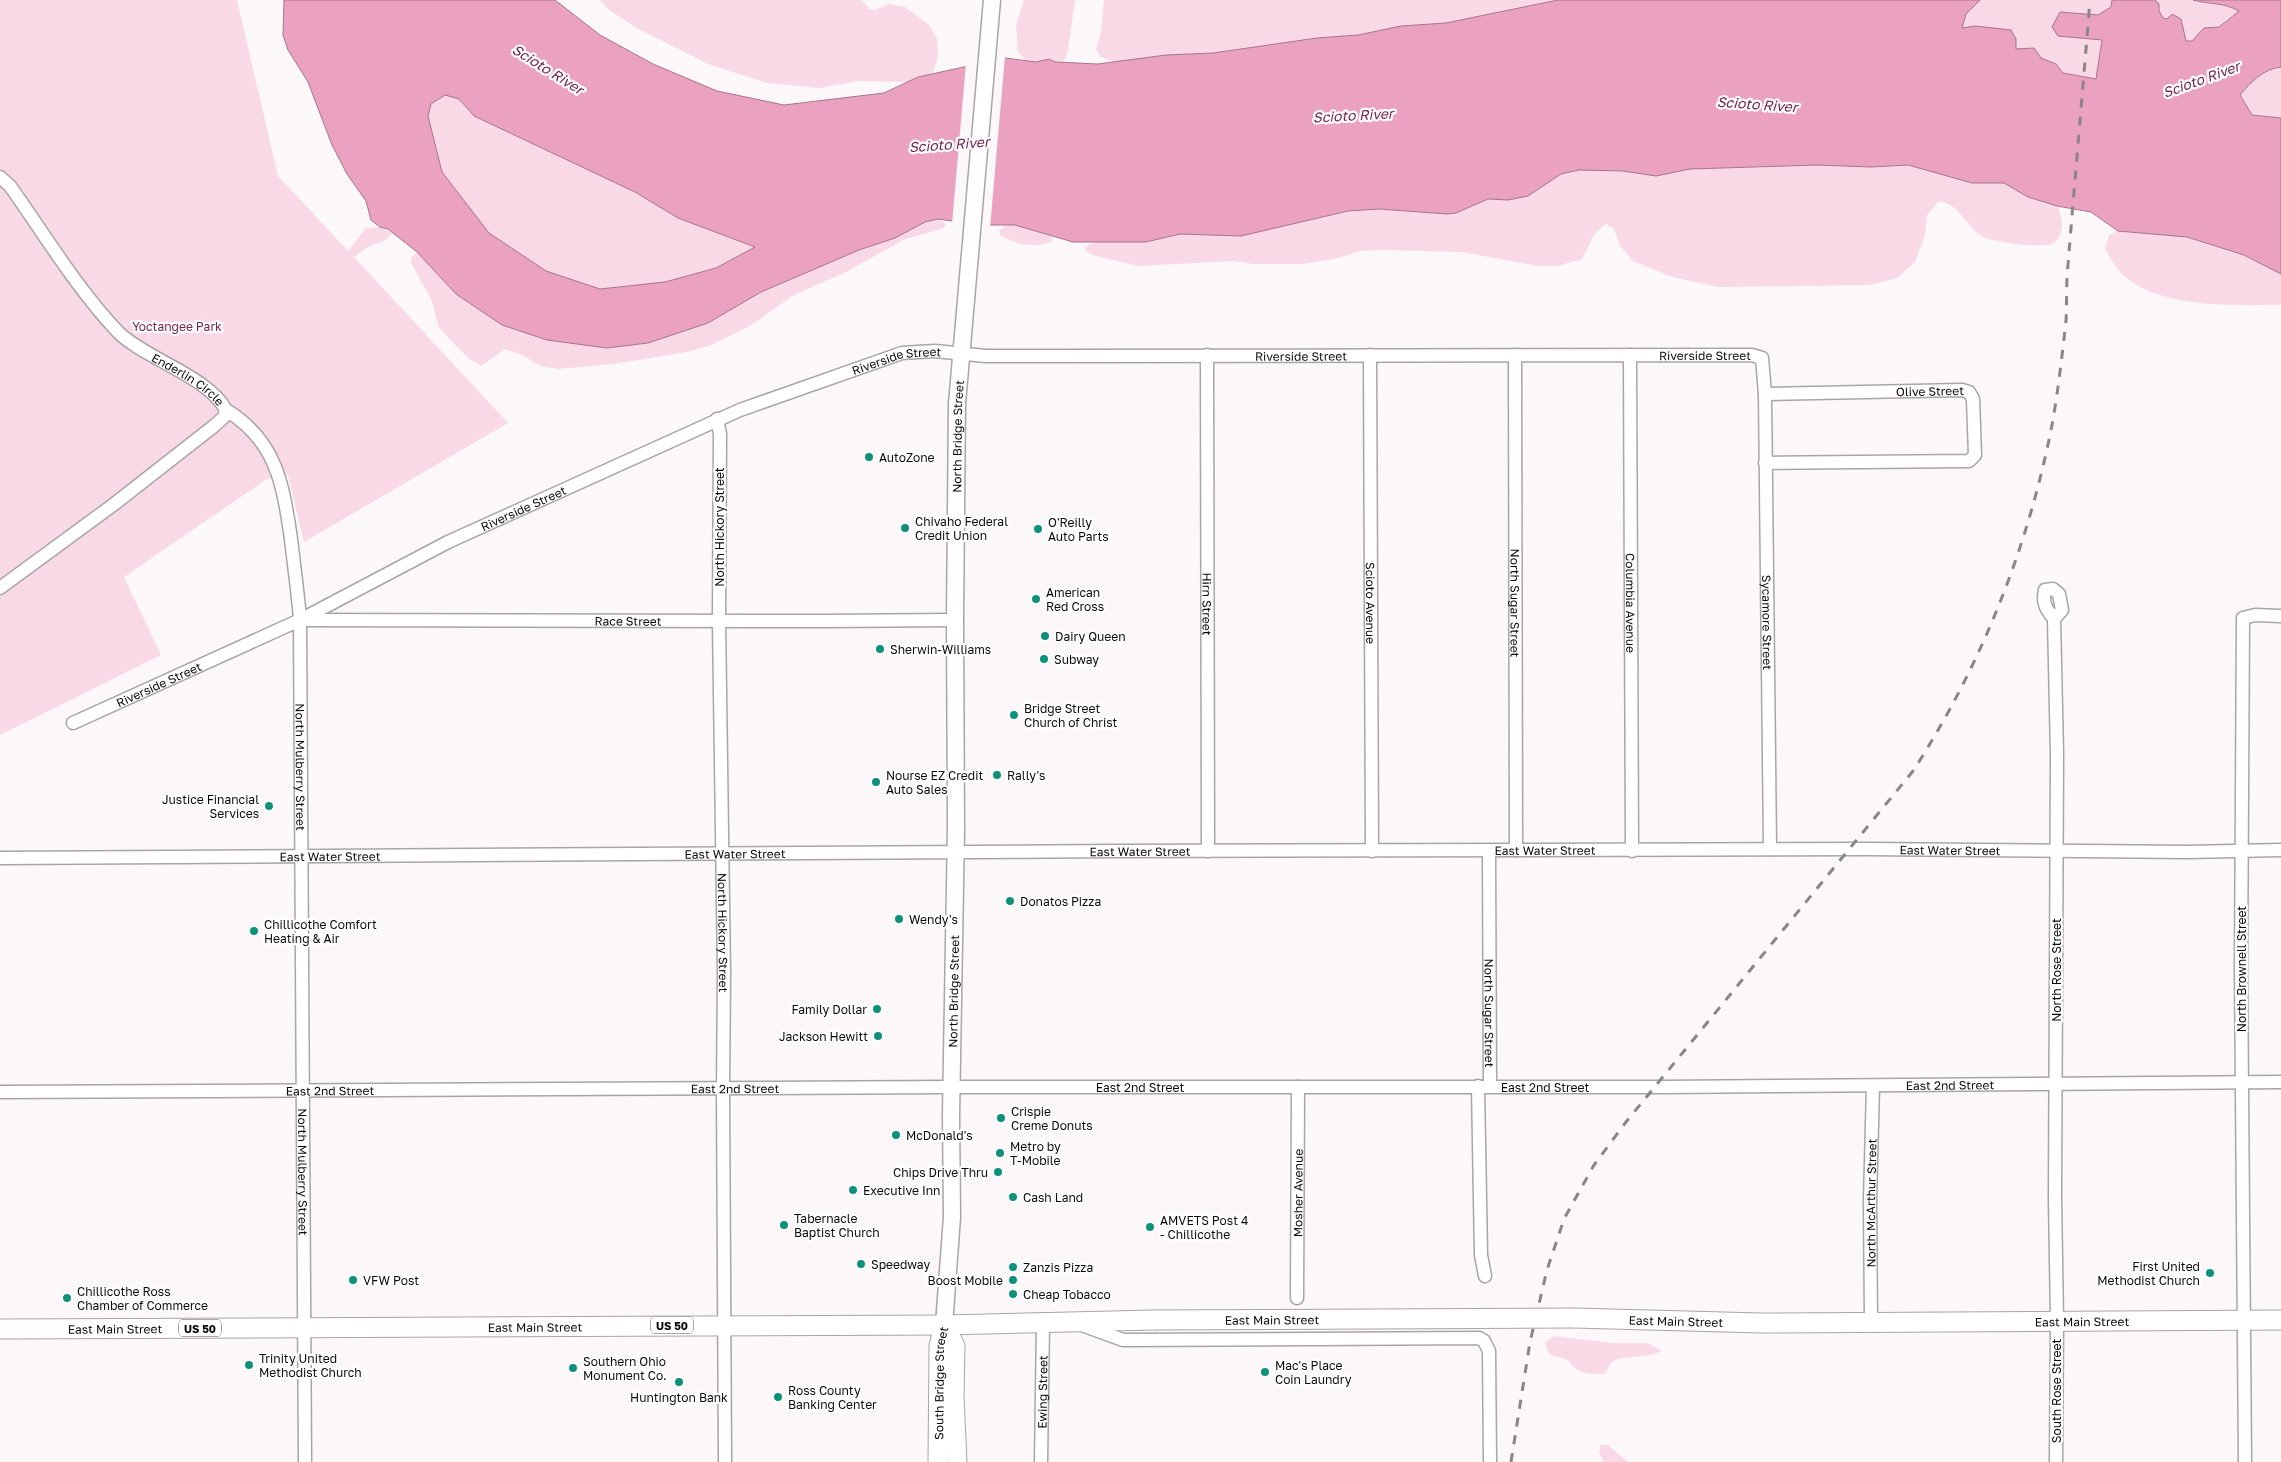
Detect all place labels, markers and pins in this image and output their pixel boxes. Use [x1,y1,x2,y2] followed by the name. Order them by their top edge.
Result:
[879,450,935,465] place label: AutoZone
[863,451,875,463] marker: AutoZone
[915,514,1008,543] place label: Chivaho Federal Credit Union
[1048,515,1109,544] place label: O'Reilly Auto Parts
[899,522,911,534] marker: Chivaho Federal Credit Union
[1032,523,1044,535] marker: O'Reilly Auto Parts
[1046,585,1104,614] place label: American Red Cross
[1030,593,1042,605] marker: American Red Cross
[1055,629,1126,644] place label: Dairy Queen
[1039,630,1051,642] marker: Dairy Queen
[890,642,991,657] place label: Sherwin-Williams
[874,643,886,655] marker: Sherwin-Williams
[1054,652,1099,667] place label: Subway
[1038,653,1050,665] marker: Subway
[1024,701,1118,730] place label: Bridge Street Church of Christ
[1008,709,1020,721] marker: Bridge Street Church of Christ
[886,768,983,797] place label: Nourse EZ Credit Auto Sales
[1007,768,1045,783] place label: Rally's
[991,769,1003,781] marker: Rally's
[870,776,882,788] marker: Nourse EZ Credit Auto Sales
[162,792,259,821] place label: Justice Financial Services
[263,800,275,812] marker: Justice Financial Services
[1020,894,1101,909] place label: Donatos Pizza
[1004,895,1016,907] marker: Donatos Pizza
[909,912,958,927] place label: Wendy's
[893,913,905,925] marker: Wendy's
[264,917,377,946] place label: Chillicothe Comfort Heating & Air
[248,925,260,937] marker: Chillicothe Comfort Heating & Air
[791,1002,867,1017] place label: Family Dollar
[871,1003,883,1015] marker: Family Dollar
[779,1029,868,1044] place label: Jackson Hewitt
[872,1030,884,1042] marker: Jackson Hewitt
[1011,1104,1093,1133] place label: Crispie Creme Donuts
[995,1112,1007,1124] marker: Crispie Creme Donuts
[906,1128,973,1143] place label: McDonald's
[890,1129,902,1141] marker: McDonald's
[1010,1139,1061,1168] place label: Metro by T-Mobile
[994,1147,1006,1159] marker: Metro by T-Mobile
[893,1165,988,1180] place label: Chips Drive Thru
[992,1166,1004,1178] marker: Chips Drive Thru
[863,1183,940,1198] place label: Executive Inn
[847,1184,859,1196] marker: Executive Inn
[1023,1190,1083,1205] place label: Cash Land
[1007,1191,1019,1203] marker: Cash Land
[794,1211,880,1240] place label: Tabernacle Baptist Church
[1160,1213,1248,1242] place label: AMVETS Post 4 - Chillicothe
[778,1219,790,1231] marker: Tabernacle Baptist Church
[1144,1221,1156,1233] marker: AMVETS Post 4 - Chillicothe
[871,1257,930,1272] place label: Speedway
[855,1258,867,1270] marker: Speedway
[2097,1259,2200,1288] place label: First United Methodist Church
[1023,1260,1093,1275] place label: Zanzis Pizza
[1007,1261,1019,1273] marker: Zanzis Pizza
[2204,1267,2216,1279] marker: First United Methodist Church
[363,1273,419,1288] place label: VFW Post
[928,1273,1003,1288] place label: Boost Mobile
[347,1274,359,1286] marker: VFW Post
[1007,1274,1019,1286] marker: Boost Mobile
[77,1284,208,1313] place label: Chillicothe Ross Chamber of Commerce
[1023,1287,1111,1302] place label: Cheap Tobacco
[1007,1288,1019,1300] marker: Cheap Tobacco
[61,1292,73,1304] marker: Chillicothe Ross Chamber of Commerce
[259,1351,362,1380] place label: Trinity United Methodist Church
[583,1354,667,1383] place label: Southern Ohio Monument Co.
[1275,1358,1352,1387] place label: Mac's Place Coin Laundry
[243,1359,255,1371] marker: Trinity United Methodist Church
[567,1362,579,1374] marker: Southern Ohio Monument Co.
[1259,1366,1271,1378] marker: Mac's Place Coin Laundry
[673,1376,685,1388] marker: Huntington Bank
[788,1383,877,1412] place label: Ross County Banking Center
[630,1390,728,1405] place label: Huntington Bank
[772,1391,784,1403] marker: Ross County Banking Center

